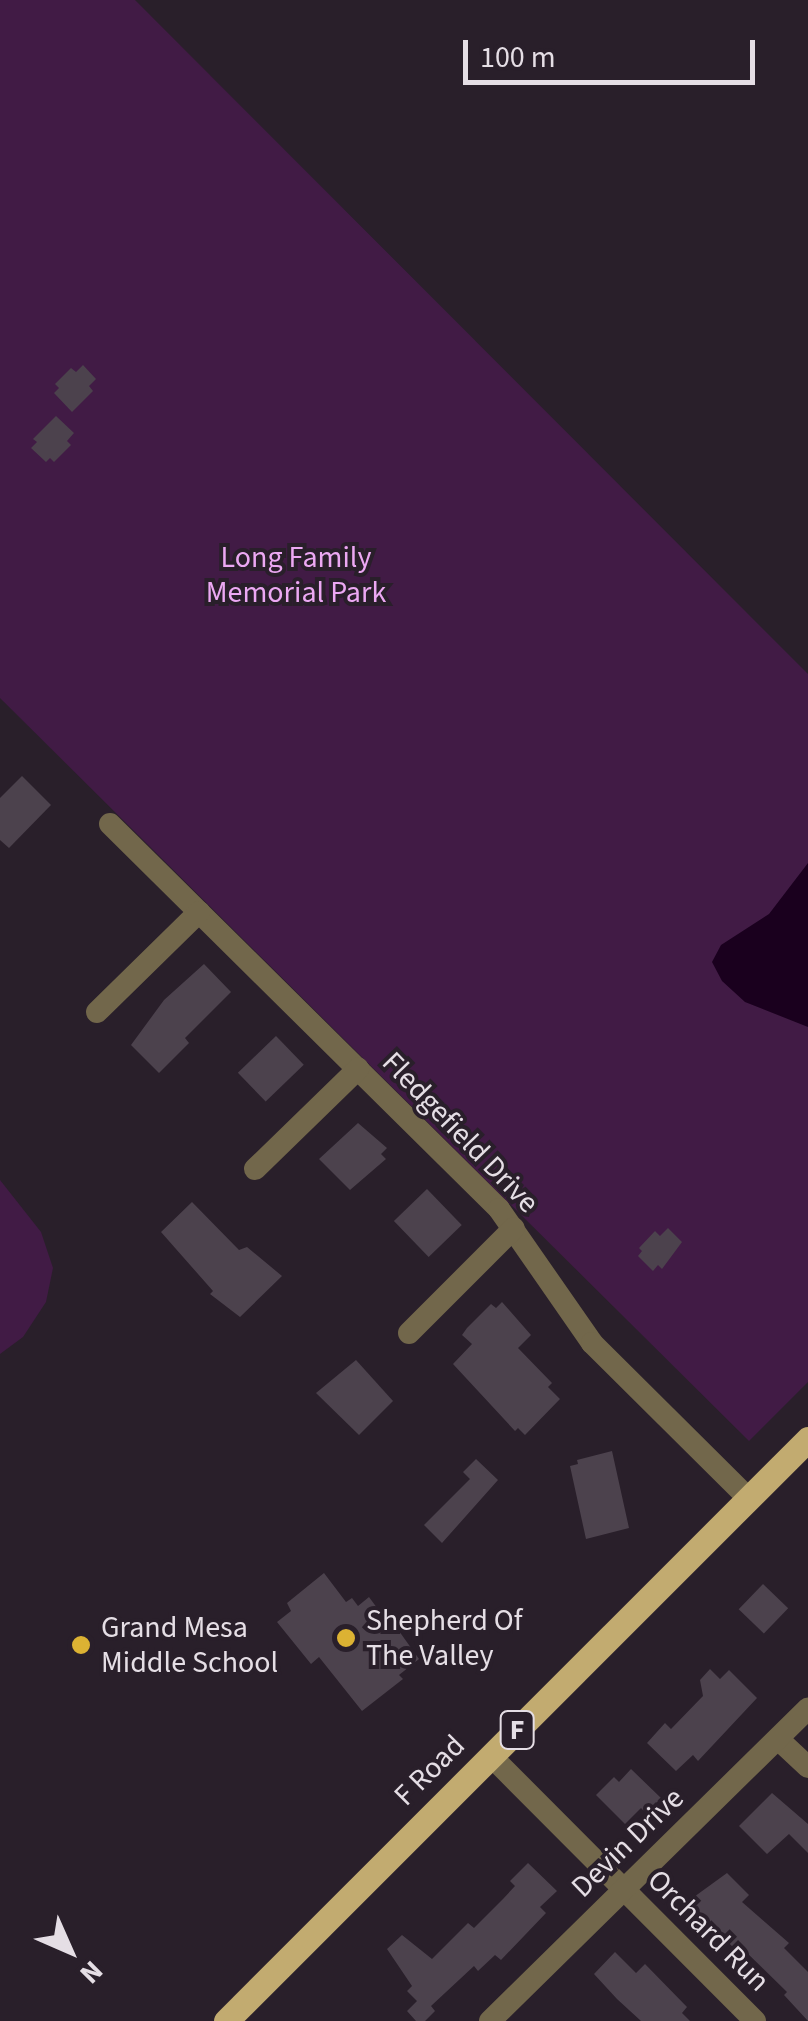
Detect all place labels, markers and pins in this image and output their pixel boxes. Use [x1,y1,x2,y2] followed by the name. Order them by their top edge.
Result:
[366,1603,523,1674] place label: Shepherd Of The Valley
[101,1610,278,1680] place label: Grand Mesa Middle School
[335,1627,357,1649] marker: Shepherd Of The Valley
[70,1634,92,1656] marker: Grand Mesa Middle School

